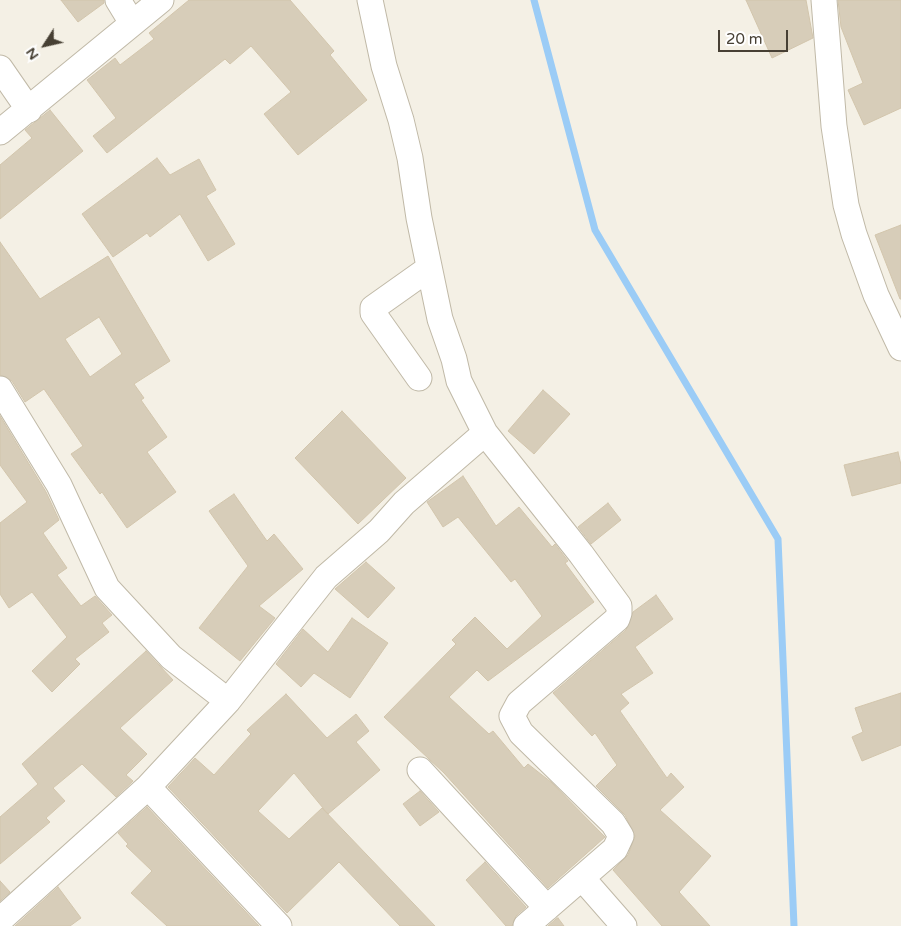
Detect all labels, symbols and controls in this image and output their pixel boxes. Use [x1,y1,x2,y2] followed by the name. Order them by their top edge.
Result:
[20,20,70,70] north arrow
[721,20,791,52] scale bar
[726,30,763,48] text: 20 m
[22,44,42,63] text: N

